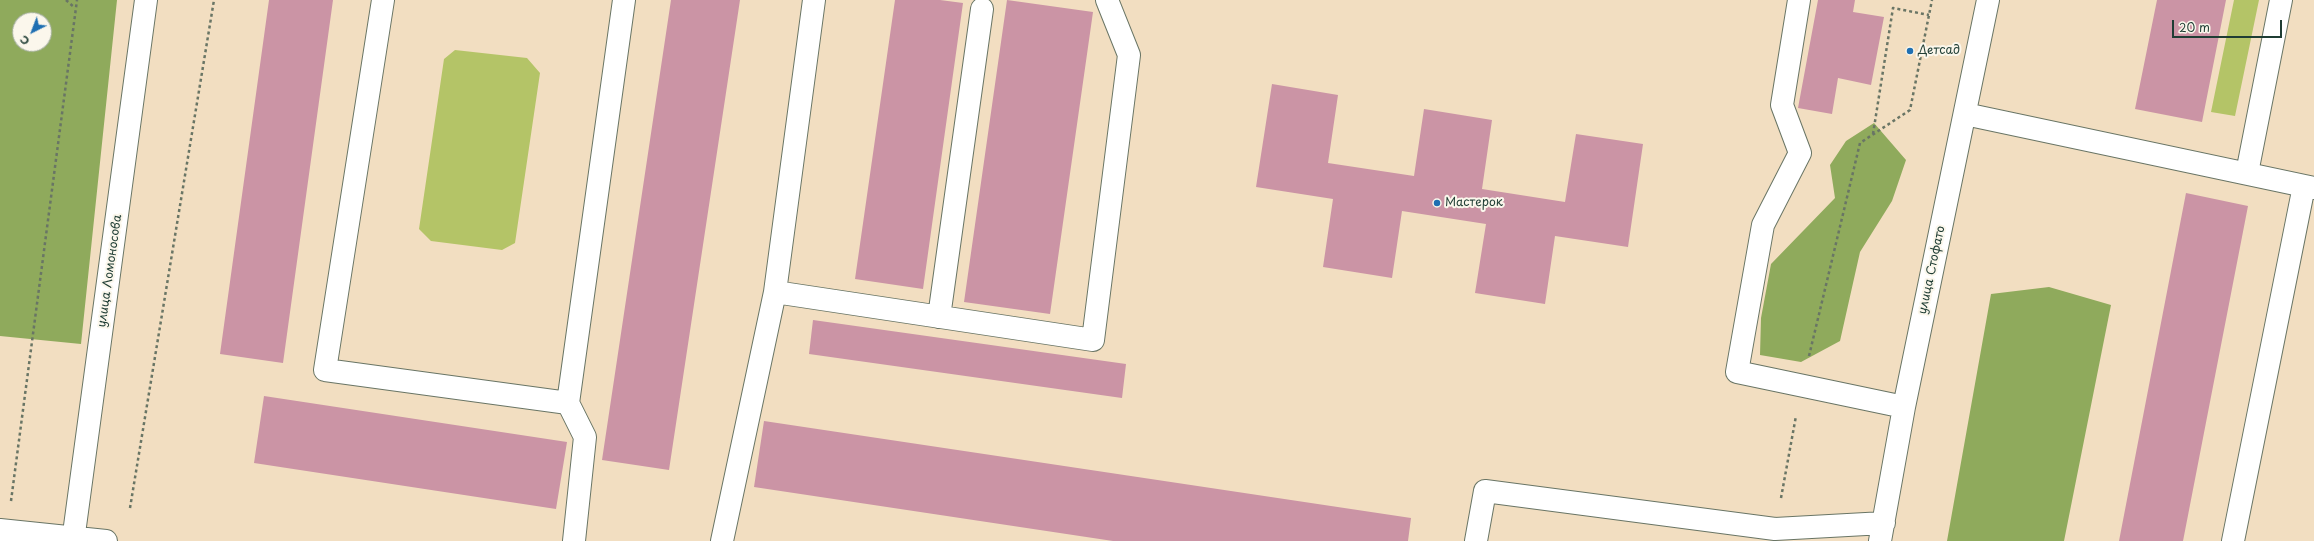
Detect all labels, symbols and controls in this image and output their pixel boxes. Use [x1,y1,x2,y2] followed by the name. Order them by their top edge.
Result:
[12,12,52,52] north arrow
[2174,12,2284,38] scale bar
[2179,18,2210,36] text: 20 m
[16,31,33,50] text: С
[1918,44,1960,58] place label: Детсад
[1905,46,1915,56] marker: Детсад
[1445,196,1503,210] place label: Мастерок
[1432,198,1442,208] marker: Мастерок
[95,214,125,328] street label: улица Ломоносова
[1916,224,1948,316] street label: улица Стофато

